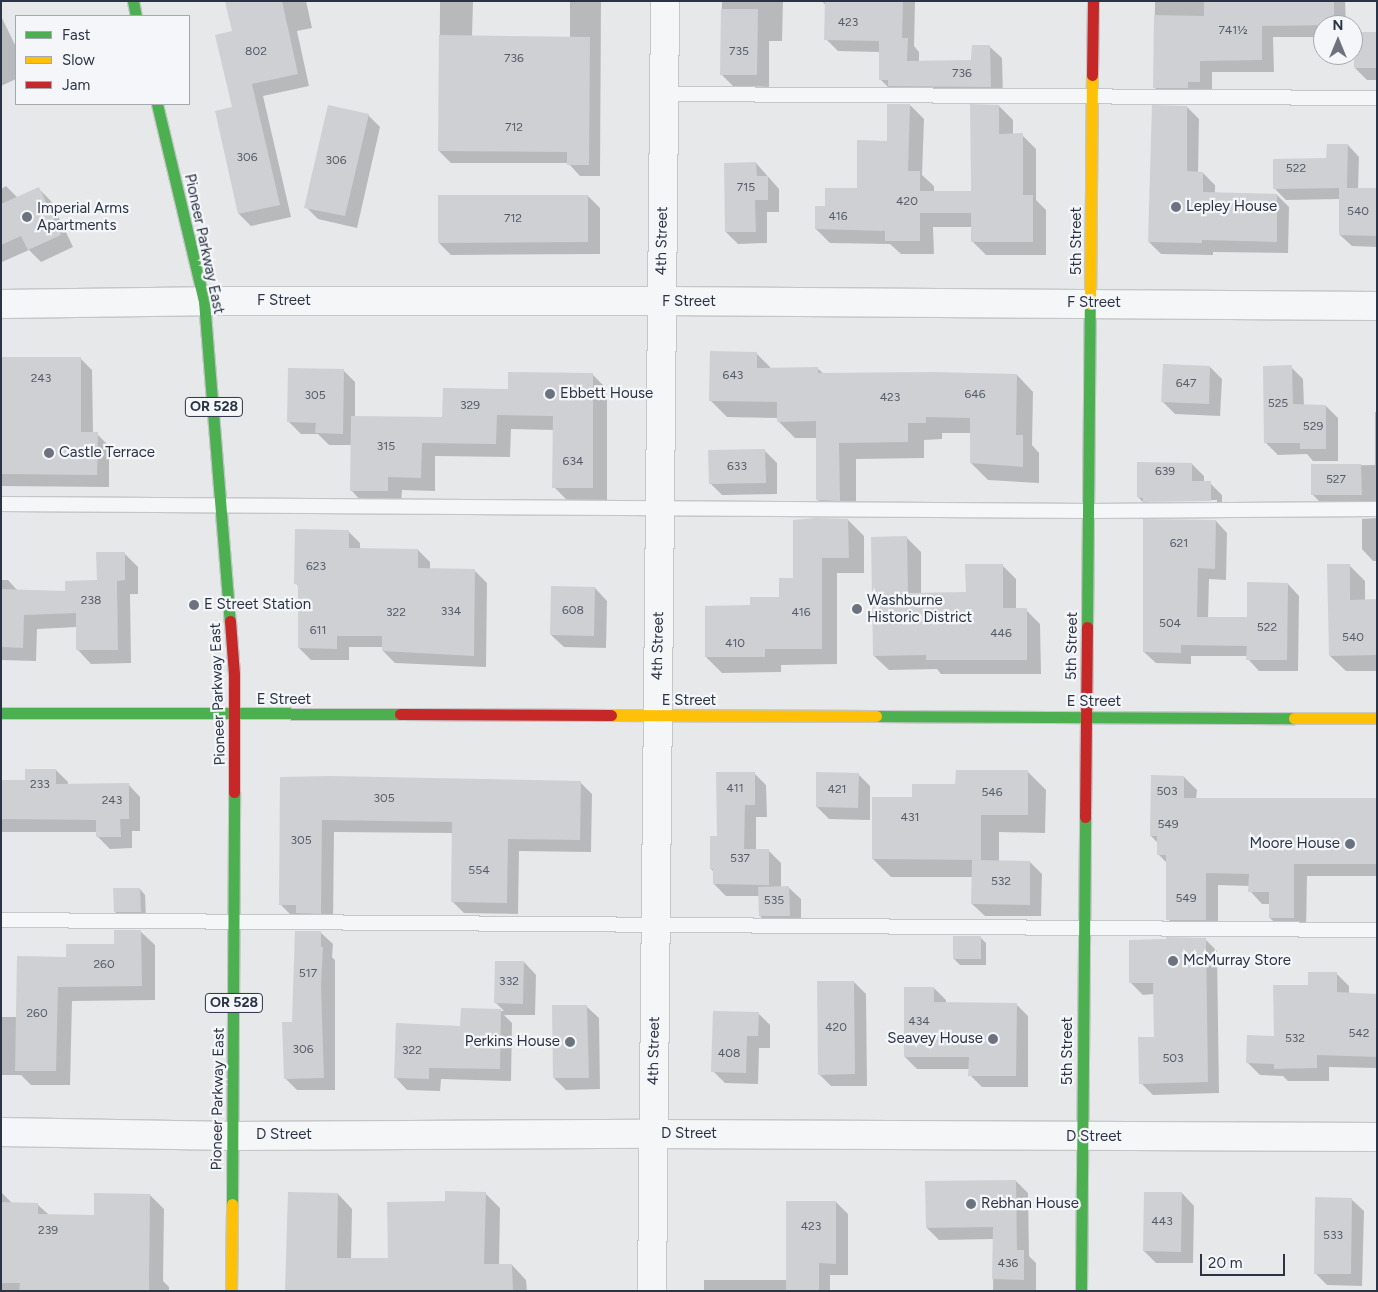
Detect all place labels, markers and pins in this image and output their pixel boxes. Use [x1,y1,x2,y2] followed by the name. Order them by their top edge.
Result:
[1186,198,1277,216] place label: Lepley House
[37,199,129,234] place label: Imperial Arms Apartments
[1170,201,1182,213] marker: Lepley House
[21,211,33,223] marker: Imperial Arms Apartments
[560,385,653,403] place label: Ebbett House
[544,388,556,400] marker: Ebbett House
[59,444,155,462] place label: Castle Terrace
[43,447,55,459] marker: Castle Terrace
[867,591,972,626] place label: Washburne Historic District
[204,596,311,614] place label: E Street Station
[188,599,200,611] marker: E Street Station
[851,603,863,615] marker: Washburne Historic District
[1249,835,1340,853] place label: Moore House
[1344,838,1356,850] marker: Moore House
[1183,952,1291,970] place label: McMurray Store
[1167,955,1179,967] marker: McMurray Store
[887,1030,983,1048] place label: Seavey House
[465,1033,560,1051] place label: Perkins House
[987,1033,999,1045] marker: Seavey House
[564,1036,576,1048] marker: Perkins House
[981,1195,1079,1213] place label: Rebhan House
[965,1198,977,1210] marker: Rebhan House

